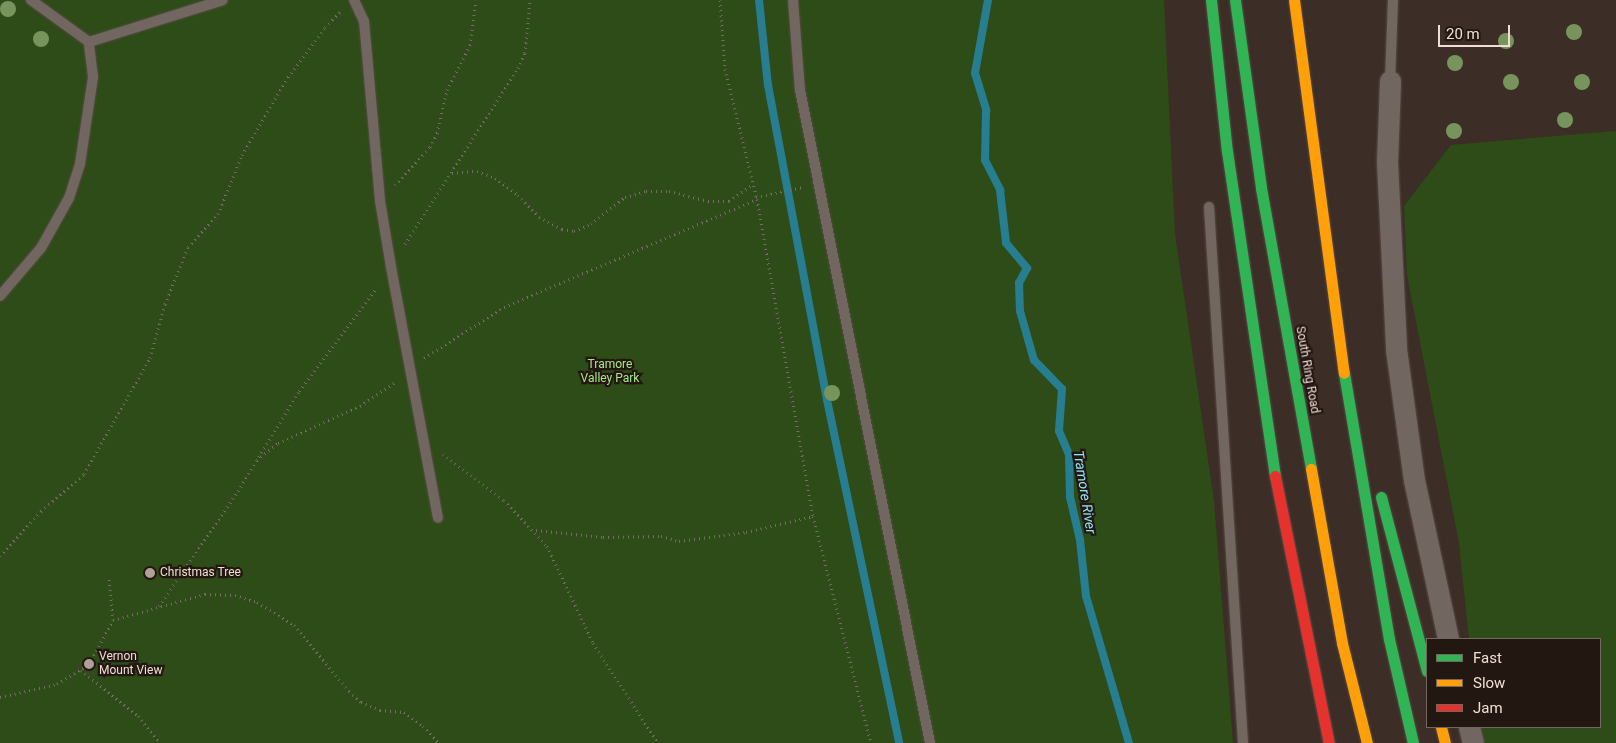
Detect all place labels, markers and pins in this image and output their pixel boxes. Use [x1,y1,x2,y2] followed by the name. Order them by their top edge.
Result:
[160,566,241,580] place label: Christmas Tree
[144,567,156,579] marker: Christmas Tree
[99,650,162,678] place label: Vernon Mount View
[83,658,95,670] marker: Vernon Mount View

